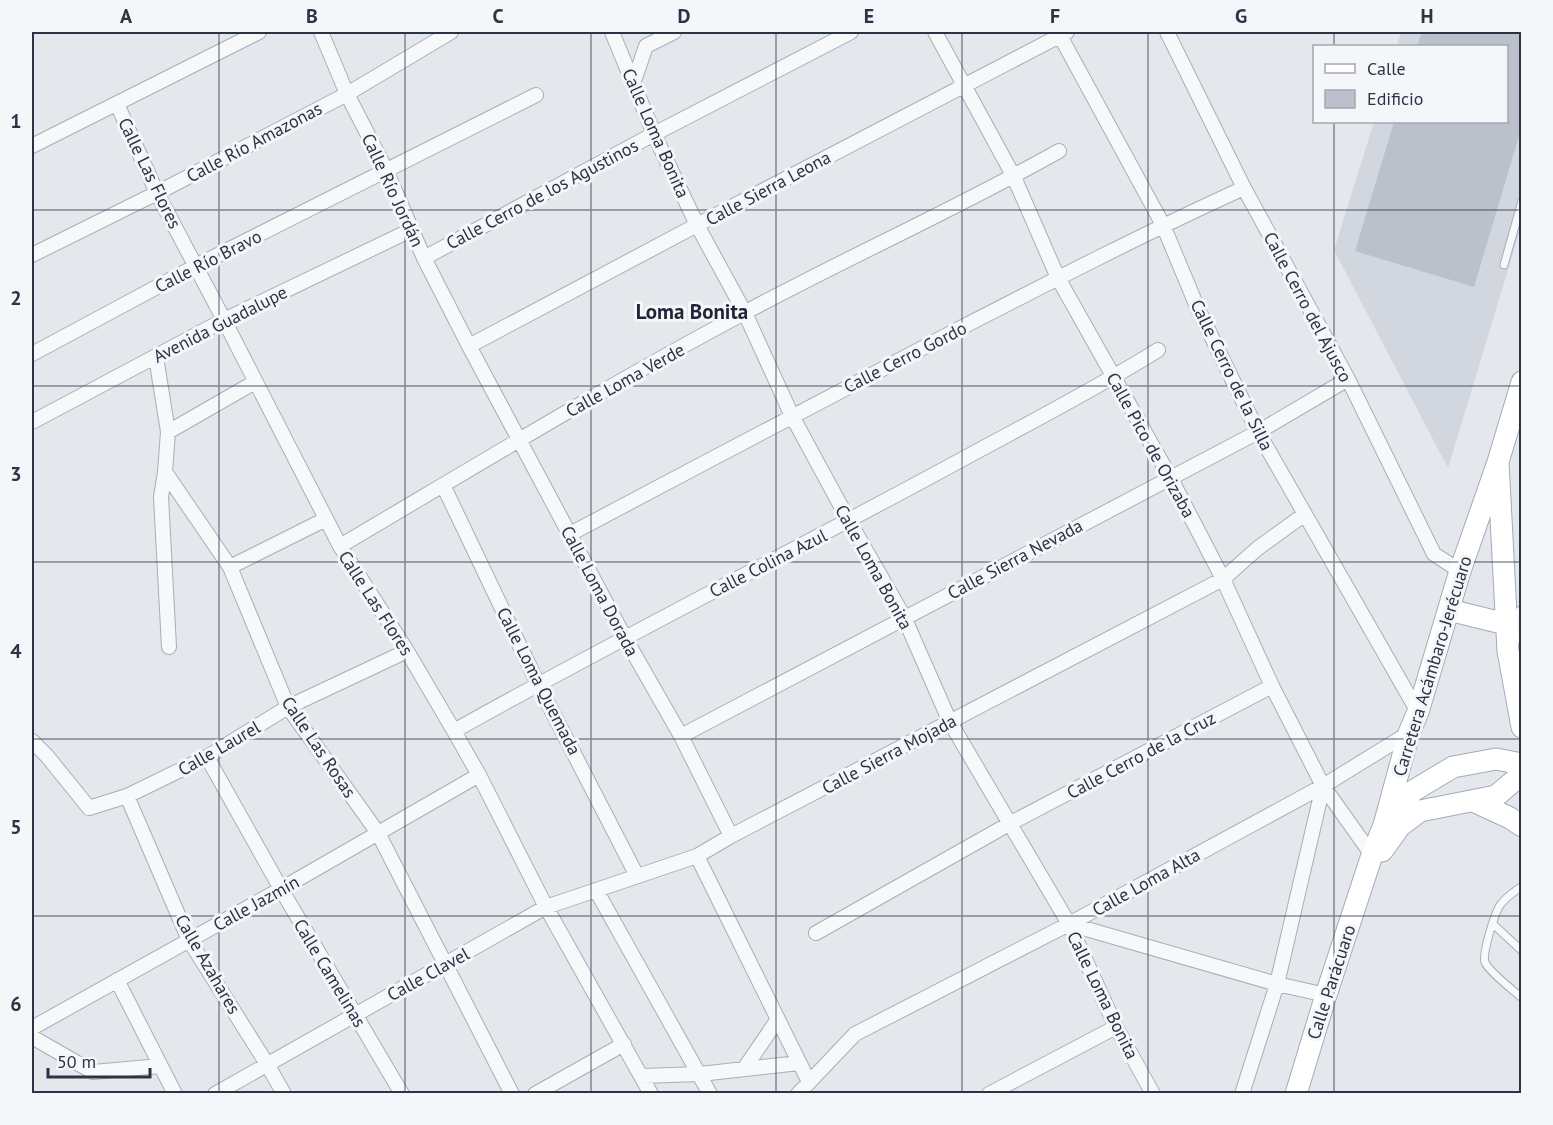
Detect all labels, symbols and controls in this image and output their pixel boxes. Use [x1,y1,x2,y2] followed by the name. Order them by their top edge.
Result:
[120,3,133,29] text: A
[306,3,318,29] text: B
[492,3,504,29] text: C
[678,3,691,29] text: D
[864,3,874,29] text: E
[1050,3,1060,29] text: F
[1235,3,1247,29] text: G
[1420,3,1434,29] text: H
[1313,45,1508,123] legend
[1367,57,1406,80] text: Calle
[617,65,695,201] street label: Calle Loma Bonita
[1367,87,1423,110] text: Edificio
[182,97,326,187] street label: Calle Río Amazonas
[10,108,22,134] text: 1
[113,114,187,232] street label: Calle Las Flores
[357,130,429,250] street label: Calle Río Jordán
[442,134,642,254] street label: Calle Cerro de los Agustinos
[701,145,835,231] street label: Calle Sierra Leona
[151,224,265,298] street label: Calle Río Bravo
[1259,228,1357,386] street label: Calle Cerro del Ajusco
[149,280,291,368] street label: Avenida Guadalupe
[10,285,22,311] text: 2
[1185,296,1279,454] street label: Calle Cerro de la Silla
[636,298,748,325] district label: Loma Bonita
[840,316,970,398] street label: Calle Cerro Gordo
[562,338,688,422] street label: Calle Loma Verde
[1101,368,1201,522] street label: Calle Pico de Orizaba
[10,461,22,487] text: 3
[830,500,918,634] street label: Calle Loma Bonita
[943,514,1087,604] street label: Calle Sierra Nevada
[556,522,644,660] street label: Calle Loma Dorada
[705,523,831,603] street label: Calle Colina Azul
[333,546,419,660] street label: Calle Las Flores
[1387,553,1477,779] street label: Carretera Acámbaro-Jerécuaro
[492,603,586,759] street label: Calle Loma Quemada
[10,638,22,664] text: 4
[277,692,361,802] street label: Calle Las Rosas
[1063,706,1219,804] street label: Calle Cerro de la Cruz
[818,709,960,799] street label: Calle Sierra Mojada
[174,715,265,781] street label: Calle Laurel
[10,814,22,840] text: 5
[1088,843,1204,921] street label: Calle Loma Alta
[209,870,303,936] street label: Calle Jazmín
[170,910,246,1018] street label: Calle Azahares
[289,915,371,1031] street label: Calle Camelinas
[1302,922,1360,1042] street label: Calle Parácuaro
[1062,927,1144,1063] street label: Calle Loma Bonita
[383,942,474,1006] street label: Calle Clavel
[10,991,22,1017] text: 6
[48,1041,150,1079] scale bar
[57,1050,96,1073] text: 50 m

